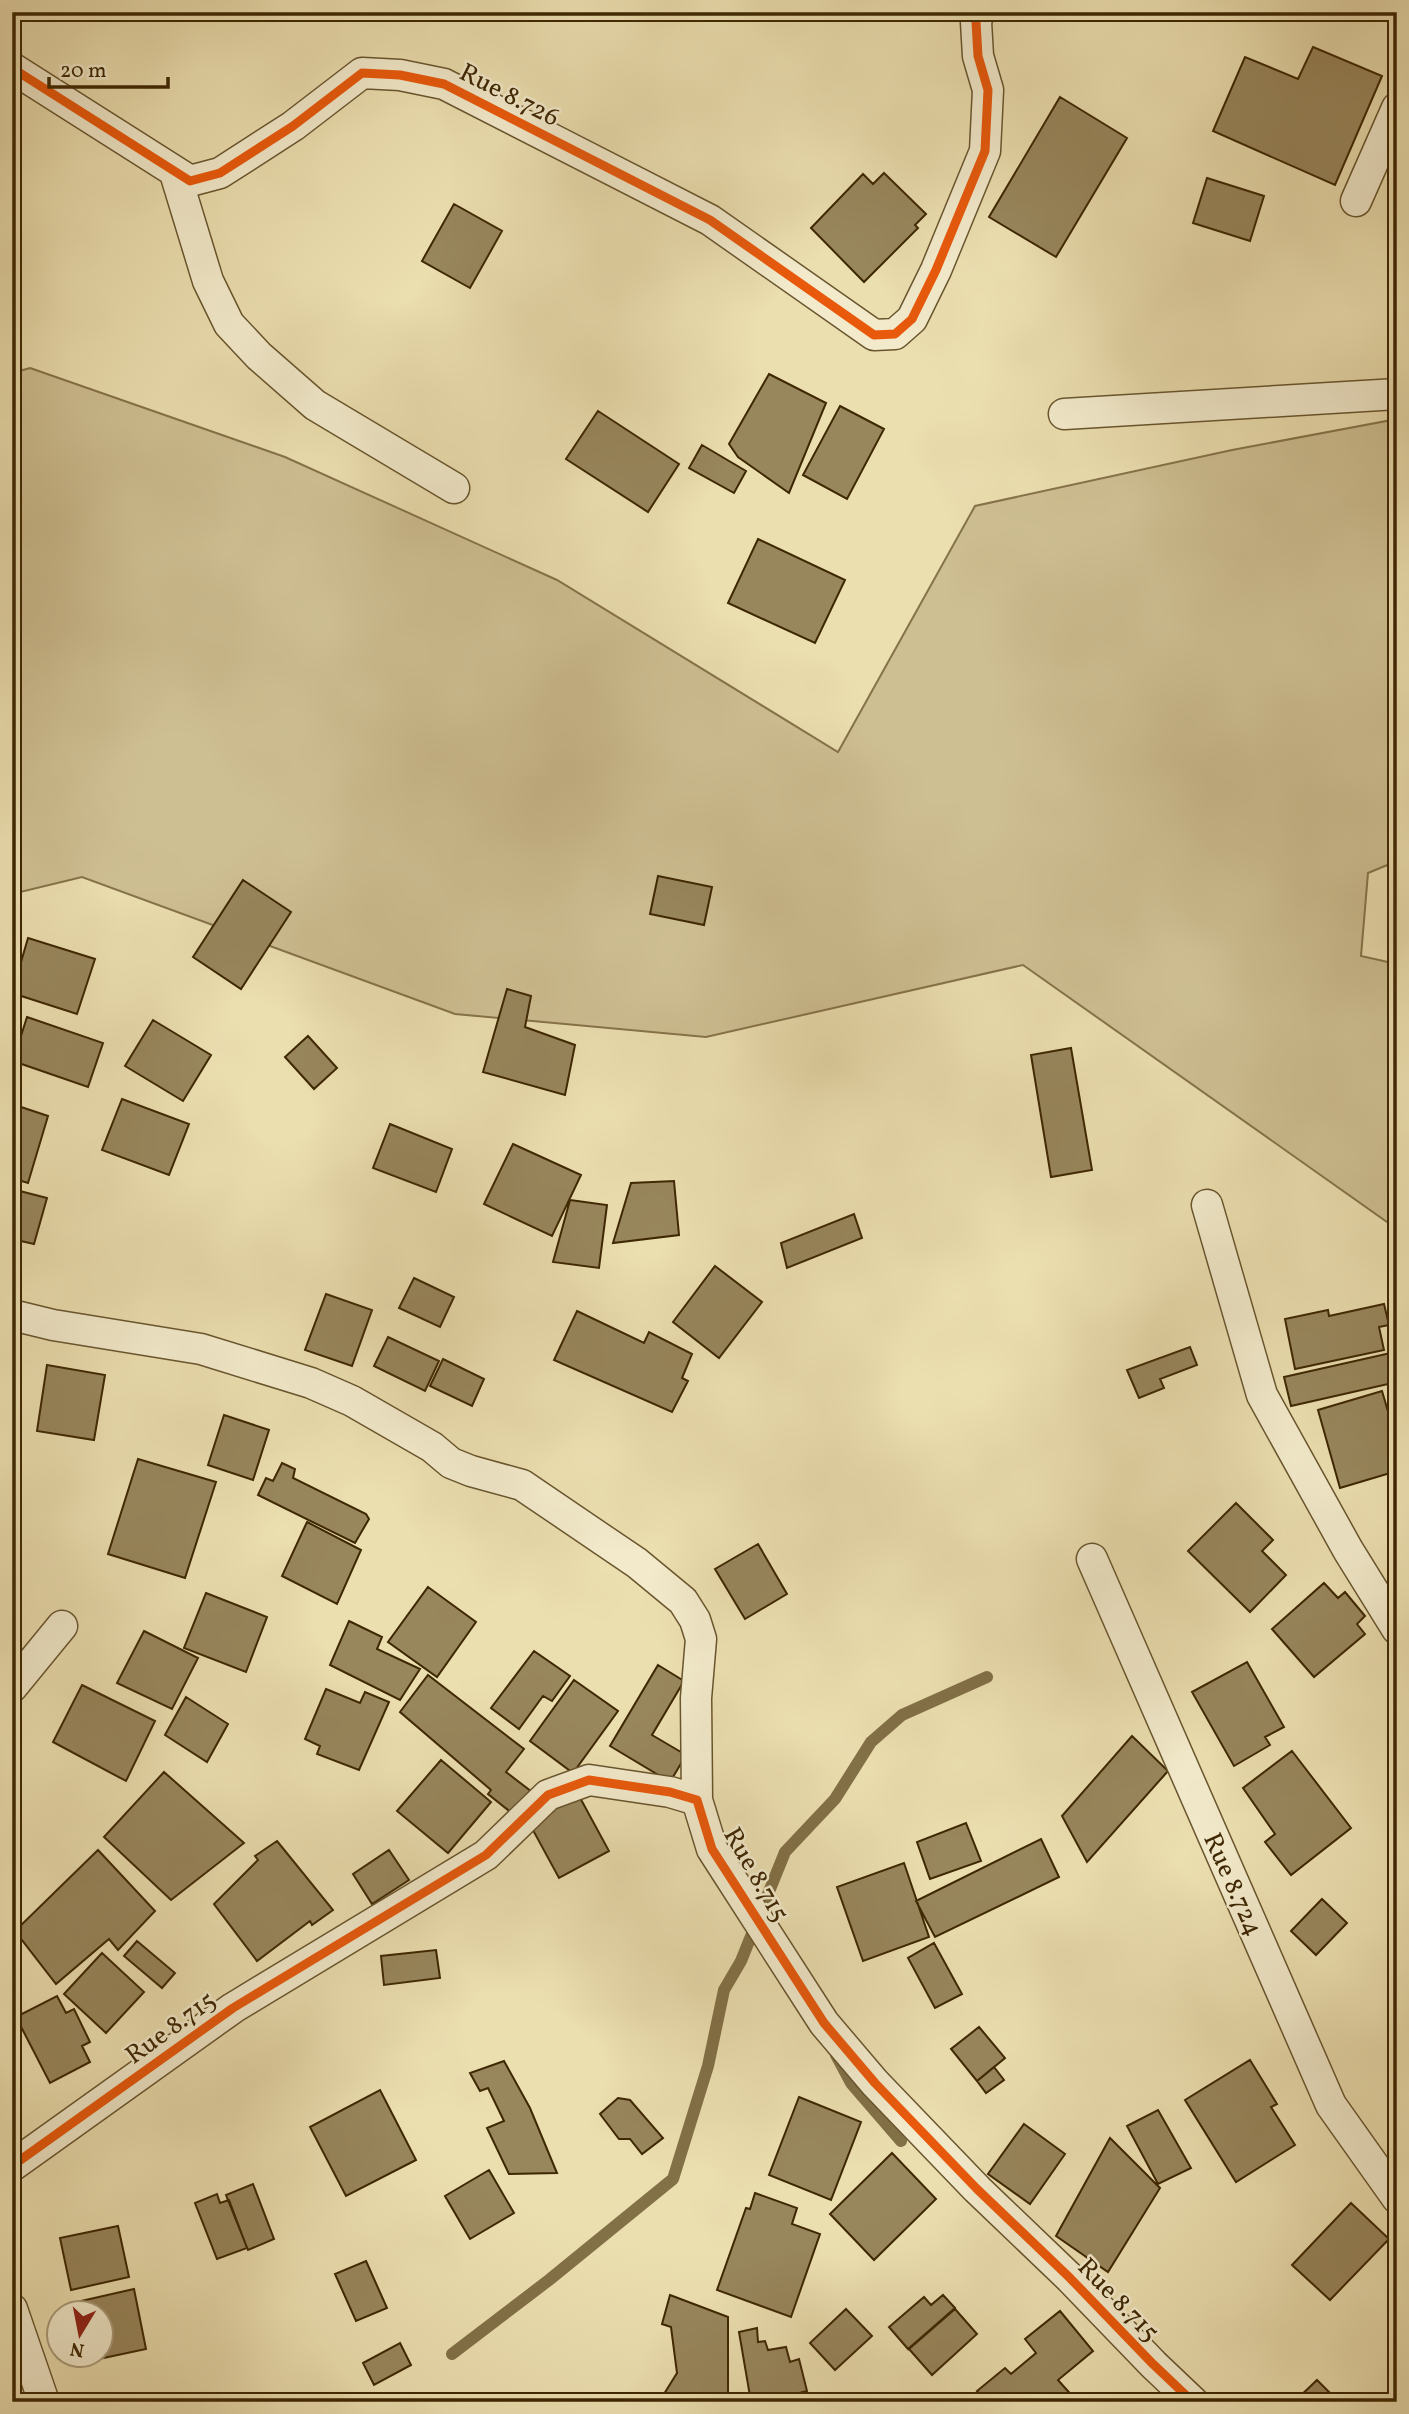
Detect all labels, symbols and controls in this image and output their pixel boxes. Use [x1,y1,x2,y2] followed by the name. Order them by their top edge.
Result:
[49,46,168,90] scale bar
[453,55,565,136] street label: Rue 8.726
[60,57,106,86] text: 20 m
[714,1821,797,1929] street label: Rue 8.715
[1193,1827,1271,1942] street label: Rue 8.724
[119,1983,224,2074] street label: Rue 8.715
[1068,2250,1167,2350] street label: Rue 8.715
[46,2298,116,2368] north arrow
[68,2335,86,2363] text: N

